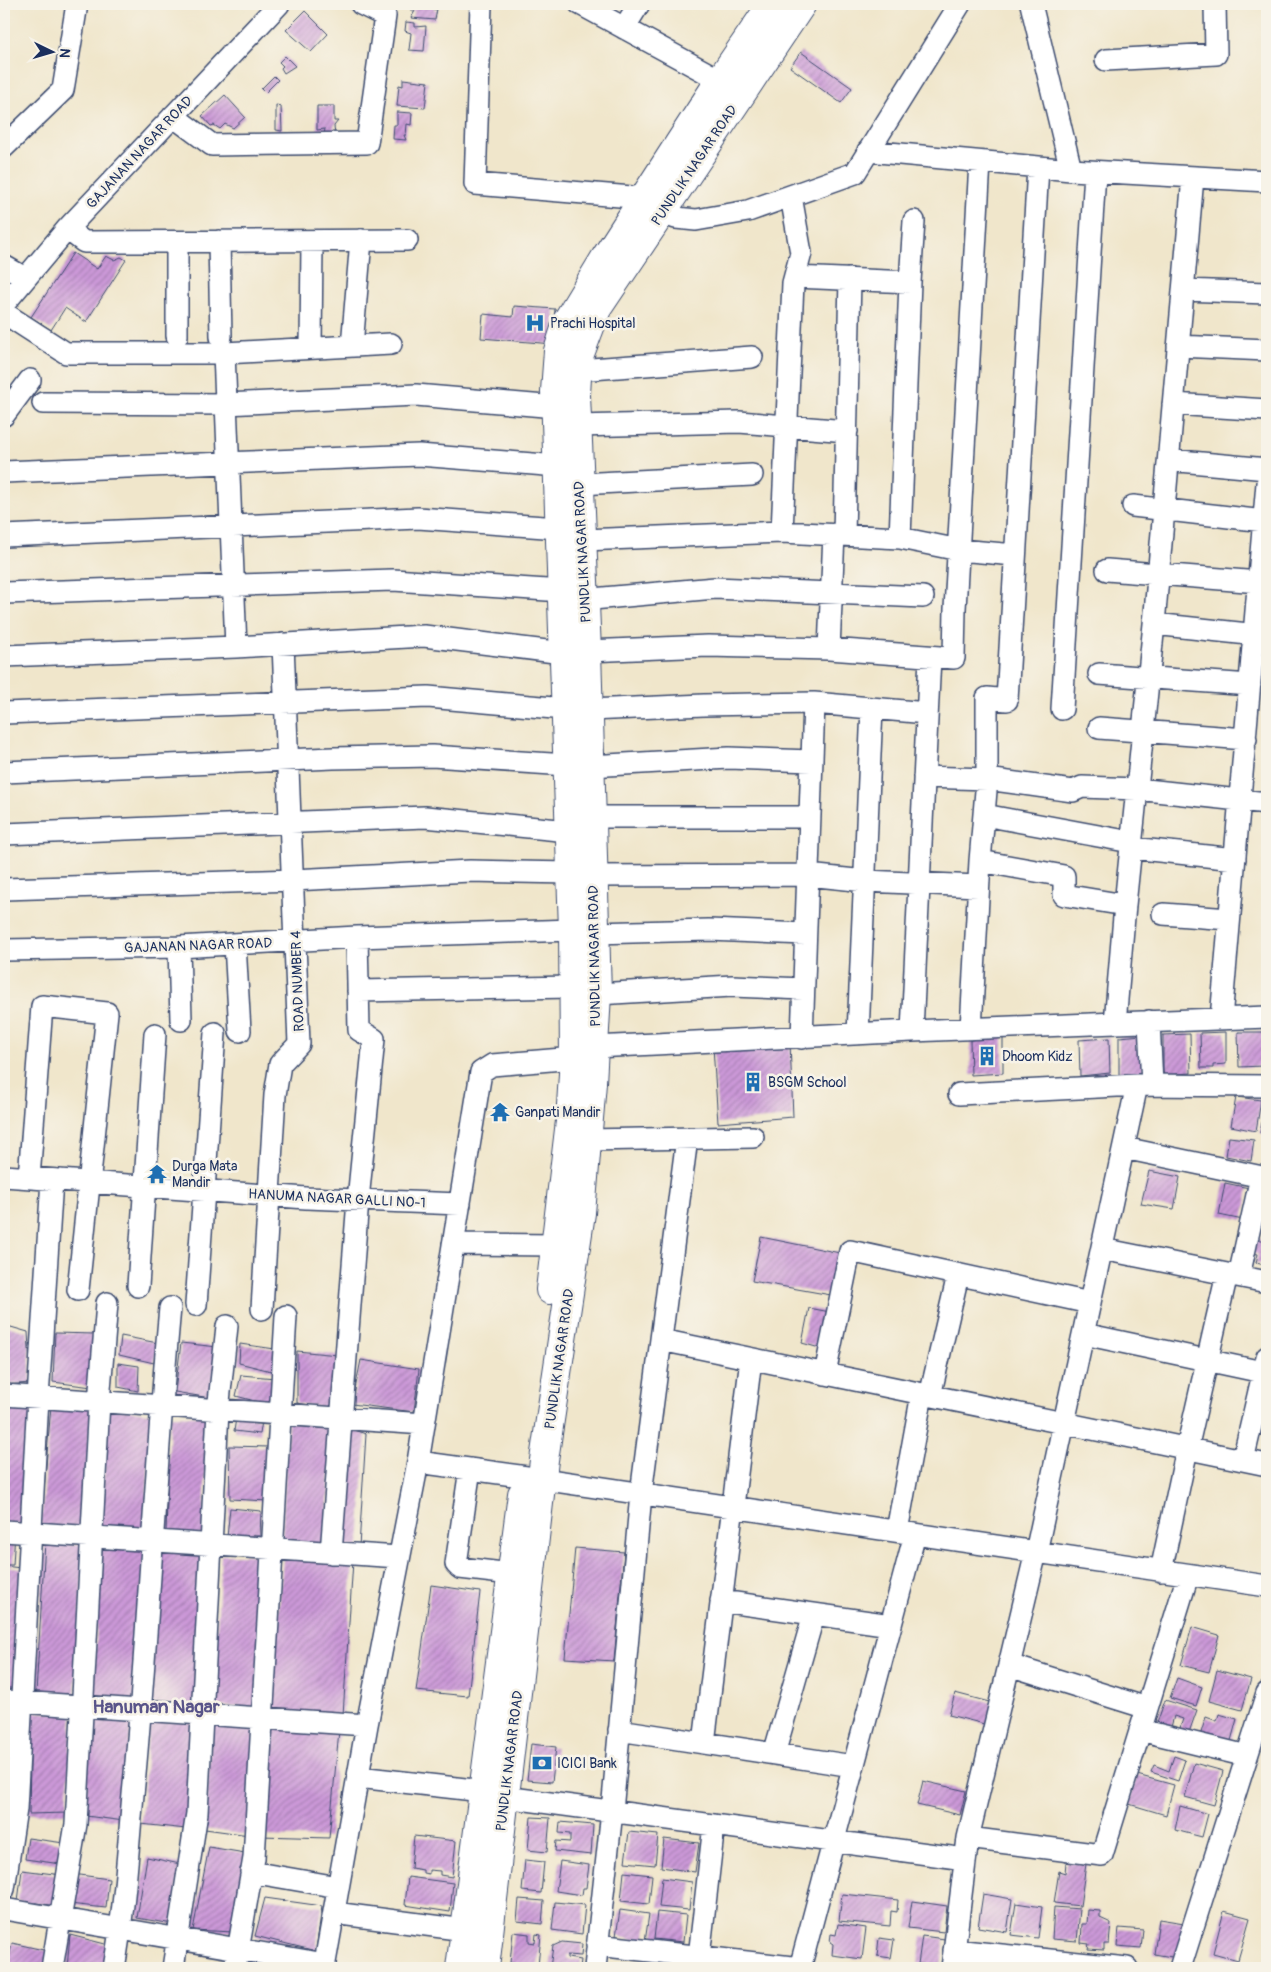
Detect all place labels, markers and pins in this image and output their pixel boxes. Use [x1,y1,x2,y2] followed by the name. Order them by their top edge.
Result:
[524,312,546,334] hospital icon: Prachi Hospital
[550,315,636,332] place label: Prachi Hospital
[976,1045,998,1067] building icon: Dhoom Kidz
[1002,1048,1073,1065] place label: Dhoom Kidz
[742,1071,764,1093] building icon: BSGM School
[768,1074,847,1091] place label: BSGM School
[489,1101,511,1123] temple icon: Ganpati Mandir
[515,1104,601,1121] place label: Ganpati Mandir
[172,1158,237,1191] place label: Durga Mata Mandir
[146,1163,168,1185] temple icon: Durga Mata Mandir
[531,1752,553,1774] bank icon: ICICI Bank
[557,1755,617,1772] place label: ICICI Bank

